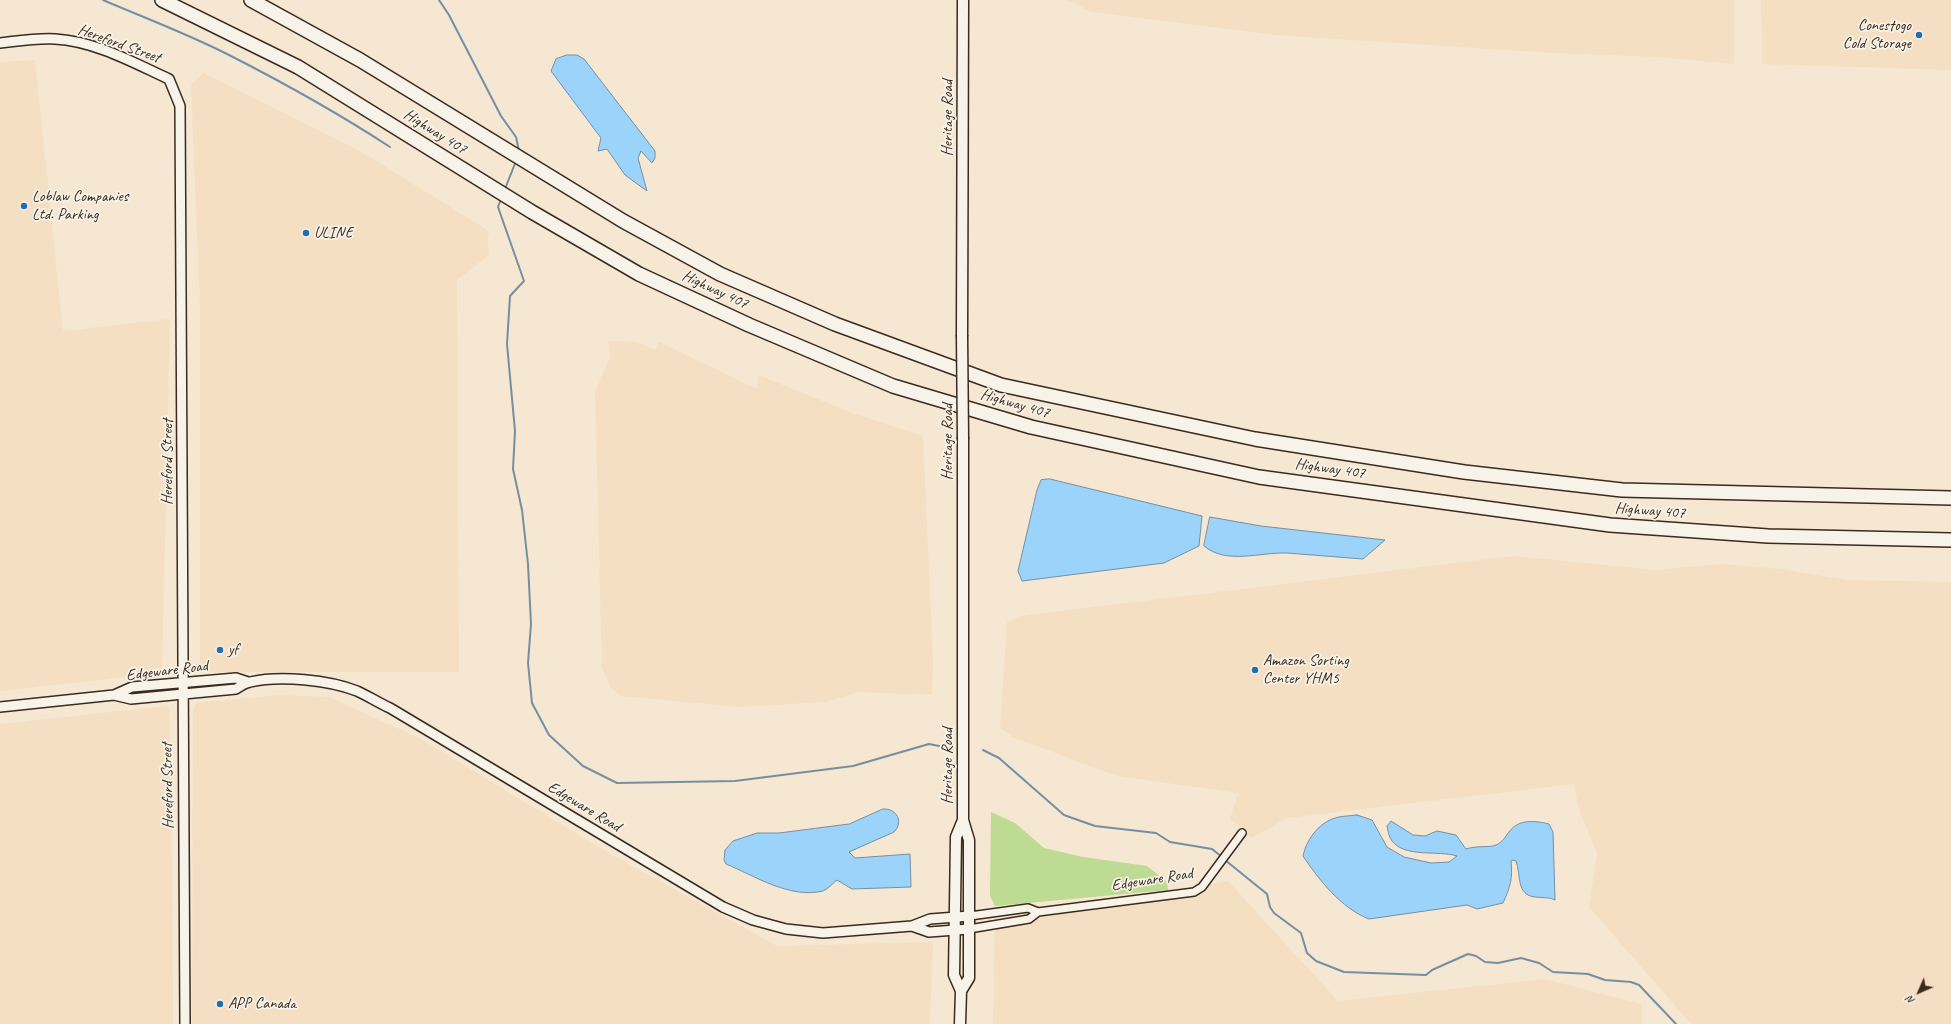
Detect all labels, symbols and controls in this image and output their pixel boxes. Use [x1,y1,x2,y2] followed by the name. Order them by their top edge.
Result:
[1843,16,1911,54] place label: Conestogo Cold Storage
[75,20,163,68] street label: Hereford Street
[1914,30,1924,40] marker: Conestogo Cold Storage
[938,80,958,156] street label: Heritage Road
[400,105,470,159] street label: Highway 407
[32,187,128,225] place label: Loblaw Companies Ltd. Parking
[19,201,29,211] marker: Loblaw Companies Ltd. Parking
[314,223,353,243] place label: ULINE
[301,228,311,238] marker: ULINE
[679,266,751,314] street label: Highway 407
[978,385,1052,423] street label: Highway 407
[938,404,958,480] street label: Heritage Road
[158,419,178,505] street label: Hereford Street
[1294,455,1366,483] street label: Highway 407
[1614,499,1686,523] street label: Highway 407
[228,640,238,660] place label: yf
[215,645,225,655] marker: yf
[1263,651,1349,689] place label: Amazon Sorting Center YHM5
[125,656,209,686] street label: Edgeware Road
[1250,665,1260,675] marker: Amazon Sorting Center YHM5
[938,728,958,804] street label: Heritage Road
[158,743,178,829] street label: Hereford Street
[544,778,624,836] street label: Edgeware Road
[1110,864,1194,896] street label: Edgeware Road
[1899,972,1939,1012] north arrow
[1903,993,1918,1008] text: N
[228,994,296,1014] place label: APP Canada
[215,999,225,1009] marker: APP Canada

